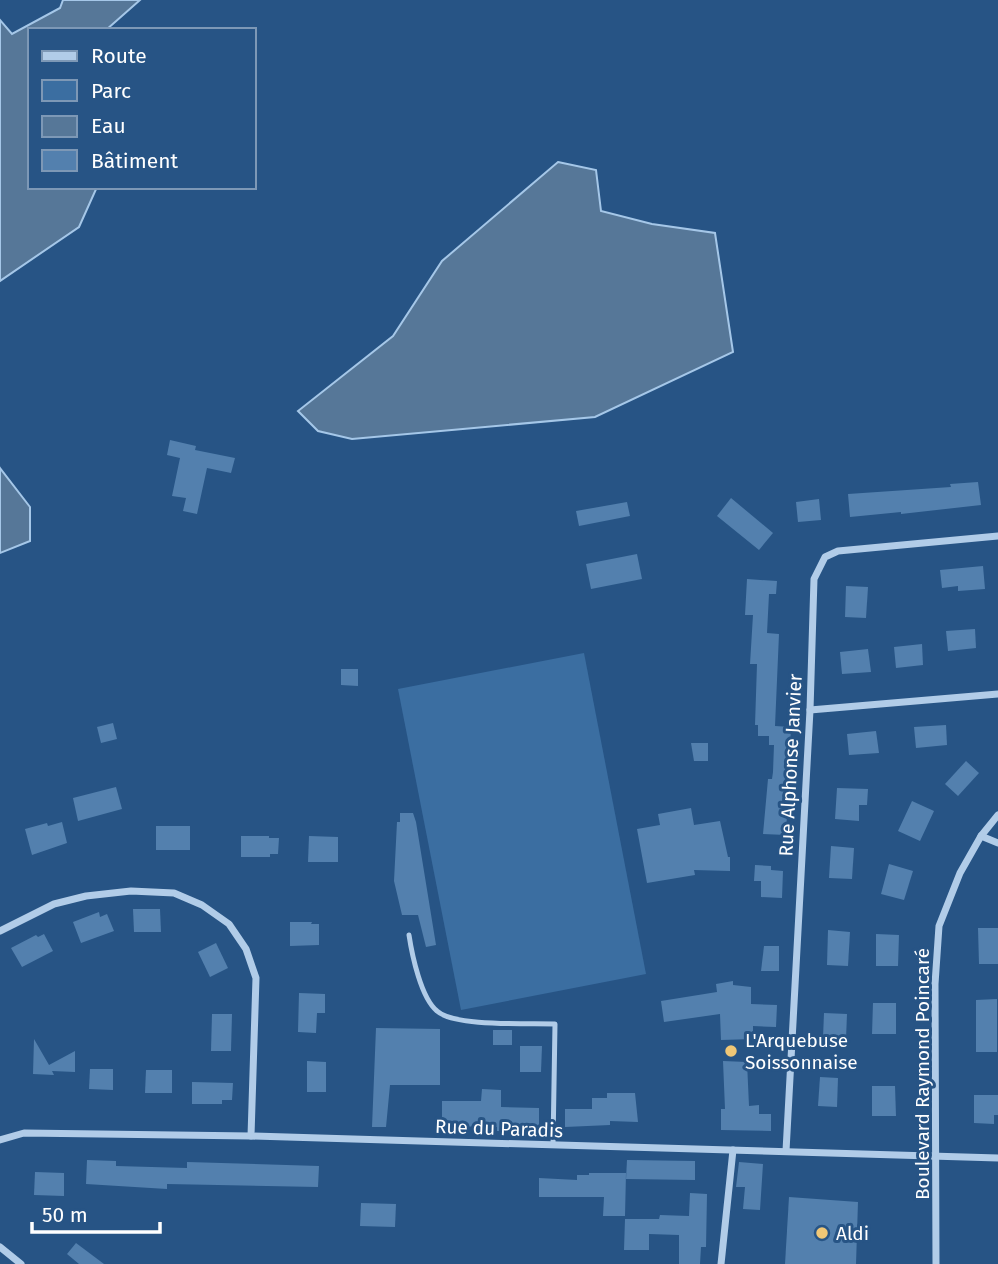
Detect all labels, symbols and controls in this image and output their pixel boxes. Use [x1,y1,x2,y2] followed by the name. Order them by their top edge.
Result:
[28,28,256,189] legend
[91,43,147,69] text: Route
[91,78,131,104] text: Parc
[91,113,126,139] text: Eau
[91,148,178,174] text: Bâtiment
[774,672,807,857] street label: Rue Alphonse Janvier
[911,948,934,1200] street label: Boulevard Raymond Poincaré
[745,1029,858,1074] place label: L'Arquebuse Soissonnaise
[723,1043,739,1059] marker: L'Arquebuse Soissonnaise
[434,1115,564,1142] street label: Rue du Paradis
[32,1190,159,1234] scale bar
[42,1202,88,1228] text: 50 m
[836,1222,869,1245] place label: Aldi
[814,1225,830,1241] marker: Aldi

